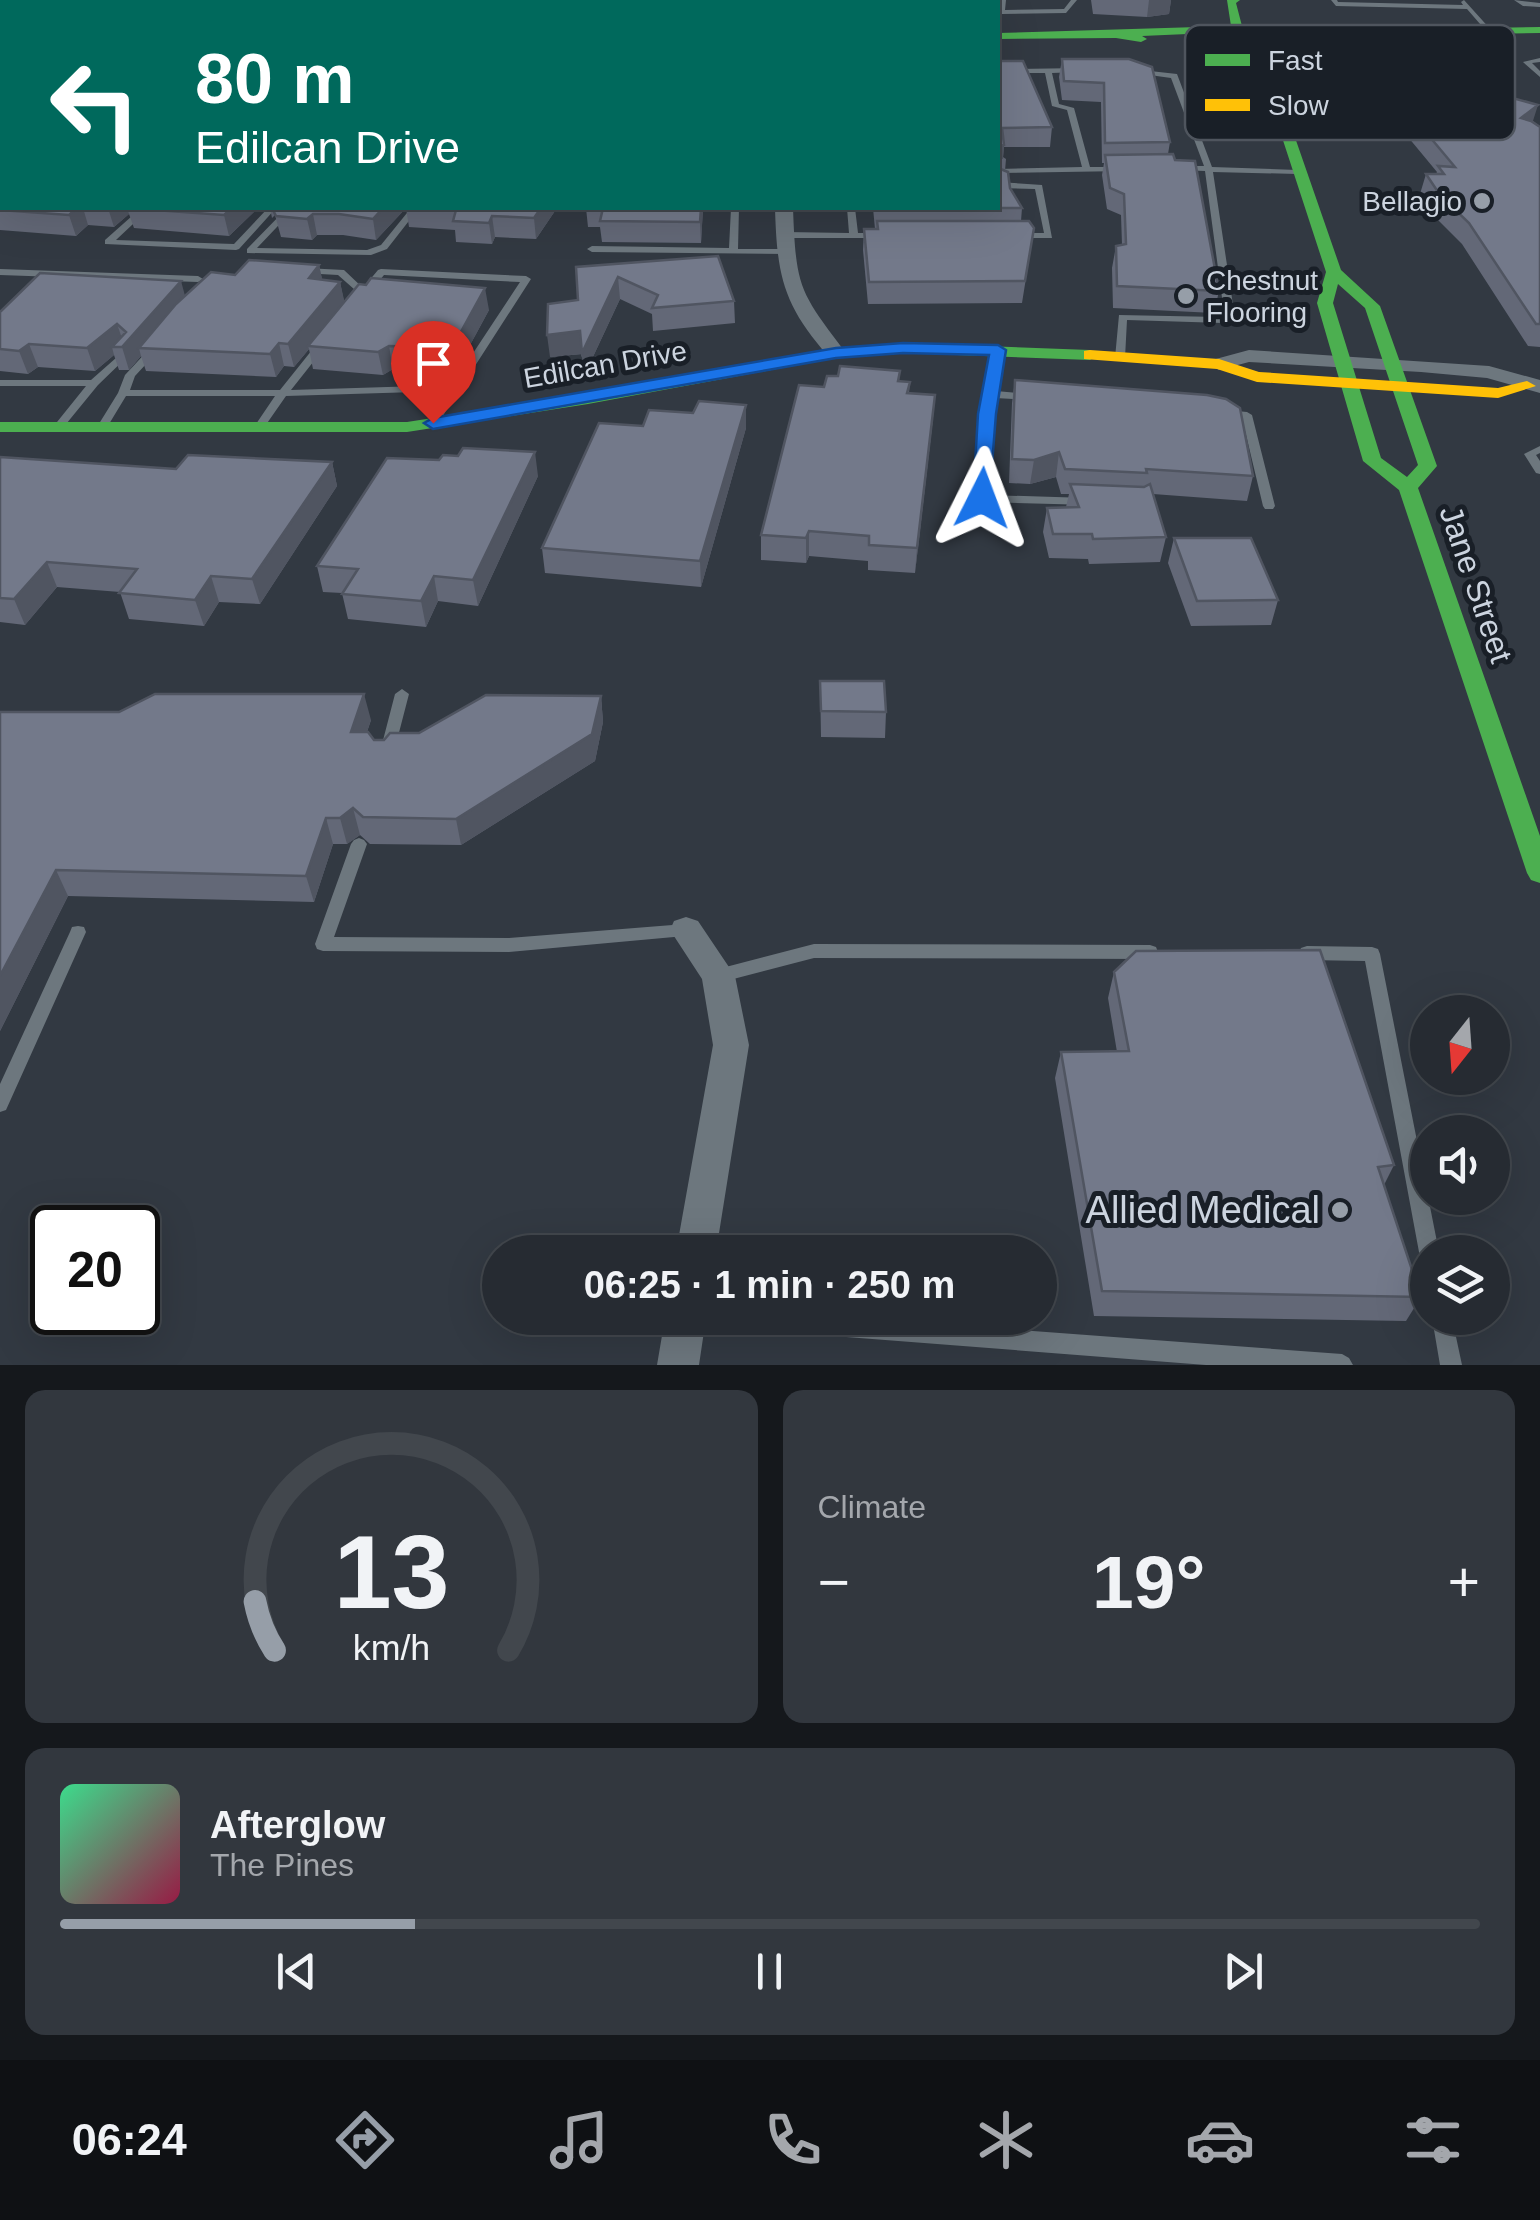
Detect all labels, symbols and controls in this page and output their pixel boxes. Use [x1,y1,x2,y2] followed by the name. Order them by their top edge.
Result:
[1185,25,1515,140] legend
[30,40,160,170] icon: left
[195,40,355,118] text: 80 m
[1268,45,1323,76] text: Fast
[1268,90,1329,121] text: Slow
[195,122,460,173] text: Edilcan Drive
[1362,186,1462,217] place label: Bellagio
[1471,190,1493,212] marker: Bellagio
[1206,265,1318,328] place label: Chestnut Flooring
[1175,285,1197,307] marker: Chestnut Flooring
[391,321,476,424] pin
[521,335,689,394] street label: Edilcan Drive
[406,336,461,391] icon: arrive
[930,446,1034,550] position arrow
[1432,501,1520,667] street label: Jane Street
[1410,995,1510,1095] north arrow
[1410,995,1510,1335] map controls
[1410,1115,1510,1215] button: sound
[1086,1189,1320,1231] place label: Allied Medical
[1329,1199,1351,1221] marker: Allied Medical
[30,1205,160,1335] speed limit sign: 20
[1410,1235,1510,1335] button: layers
[584,1264,955,1306] text: 06:25 · 1 min · 250 m
[818,1489,926,1525] text: Climate
[333,1514,449,1630] text: 13
[1092,1540,1205,1624] text: 19°
[818,1551,850,1613] text: −
[1448,1551,1480,1613] text: +
[353,1628,430,1668] text: km/h
[210,1804,385,1846] text: Afterglow
[210,1847,354,1883] text: The Pines
[269,1944,324,1999] icon: previous
[742,1944,797,1999] icon: pause
[1216,1944,1271,1999] icon: next
[330,2105,400,2175] icon: directions
[544,2105,614,2175] icon: music
[758,2105,828,2175] icon: phone
[971,2105,1041,2175] icon: climate
[1185,2105,1255,2175] icon: car
[1398,2105,1468,2175] icon: filters
[72,2114,187,2165] text: 06:24

